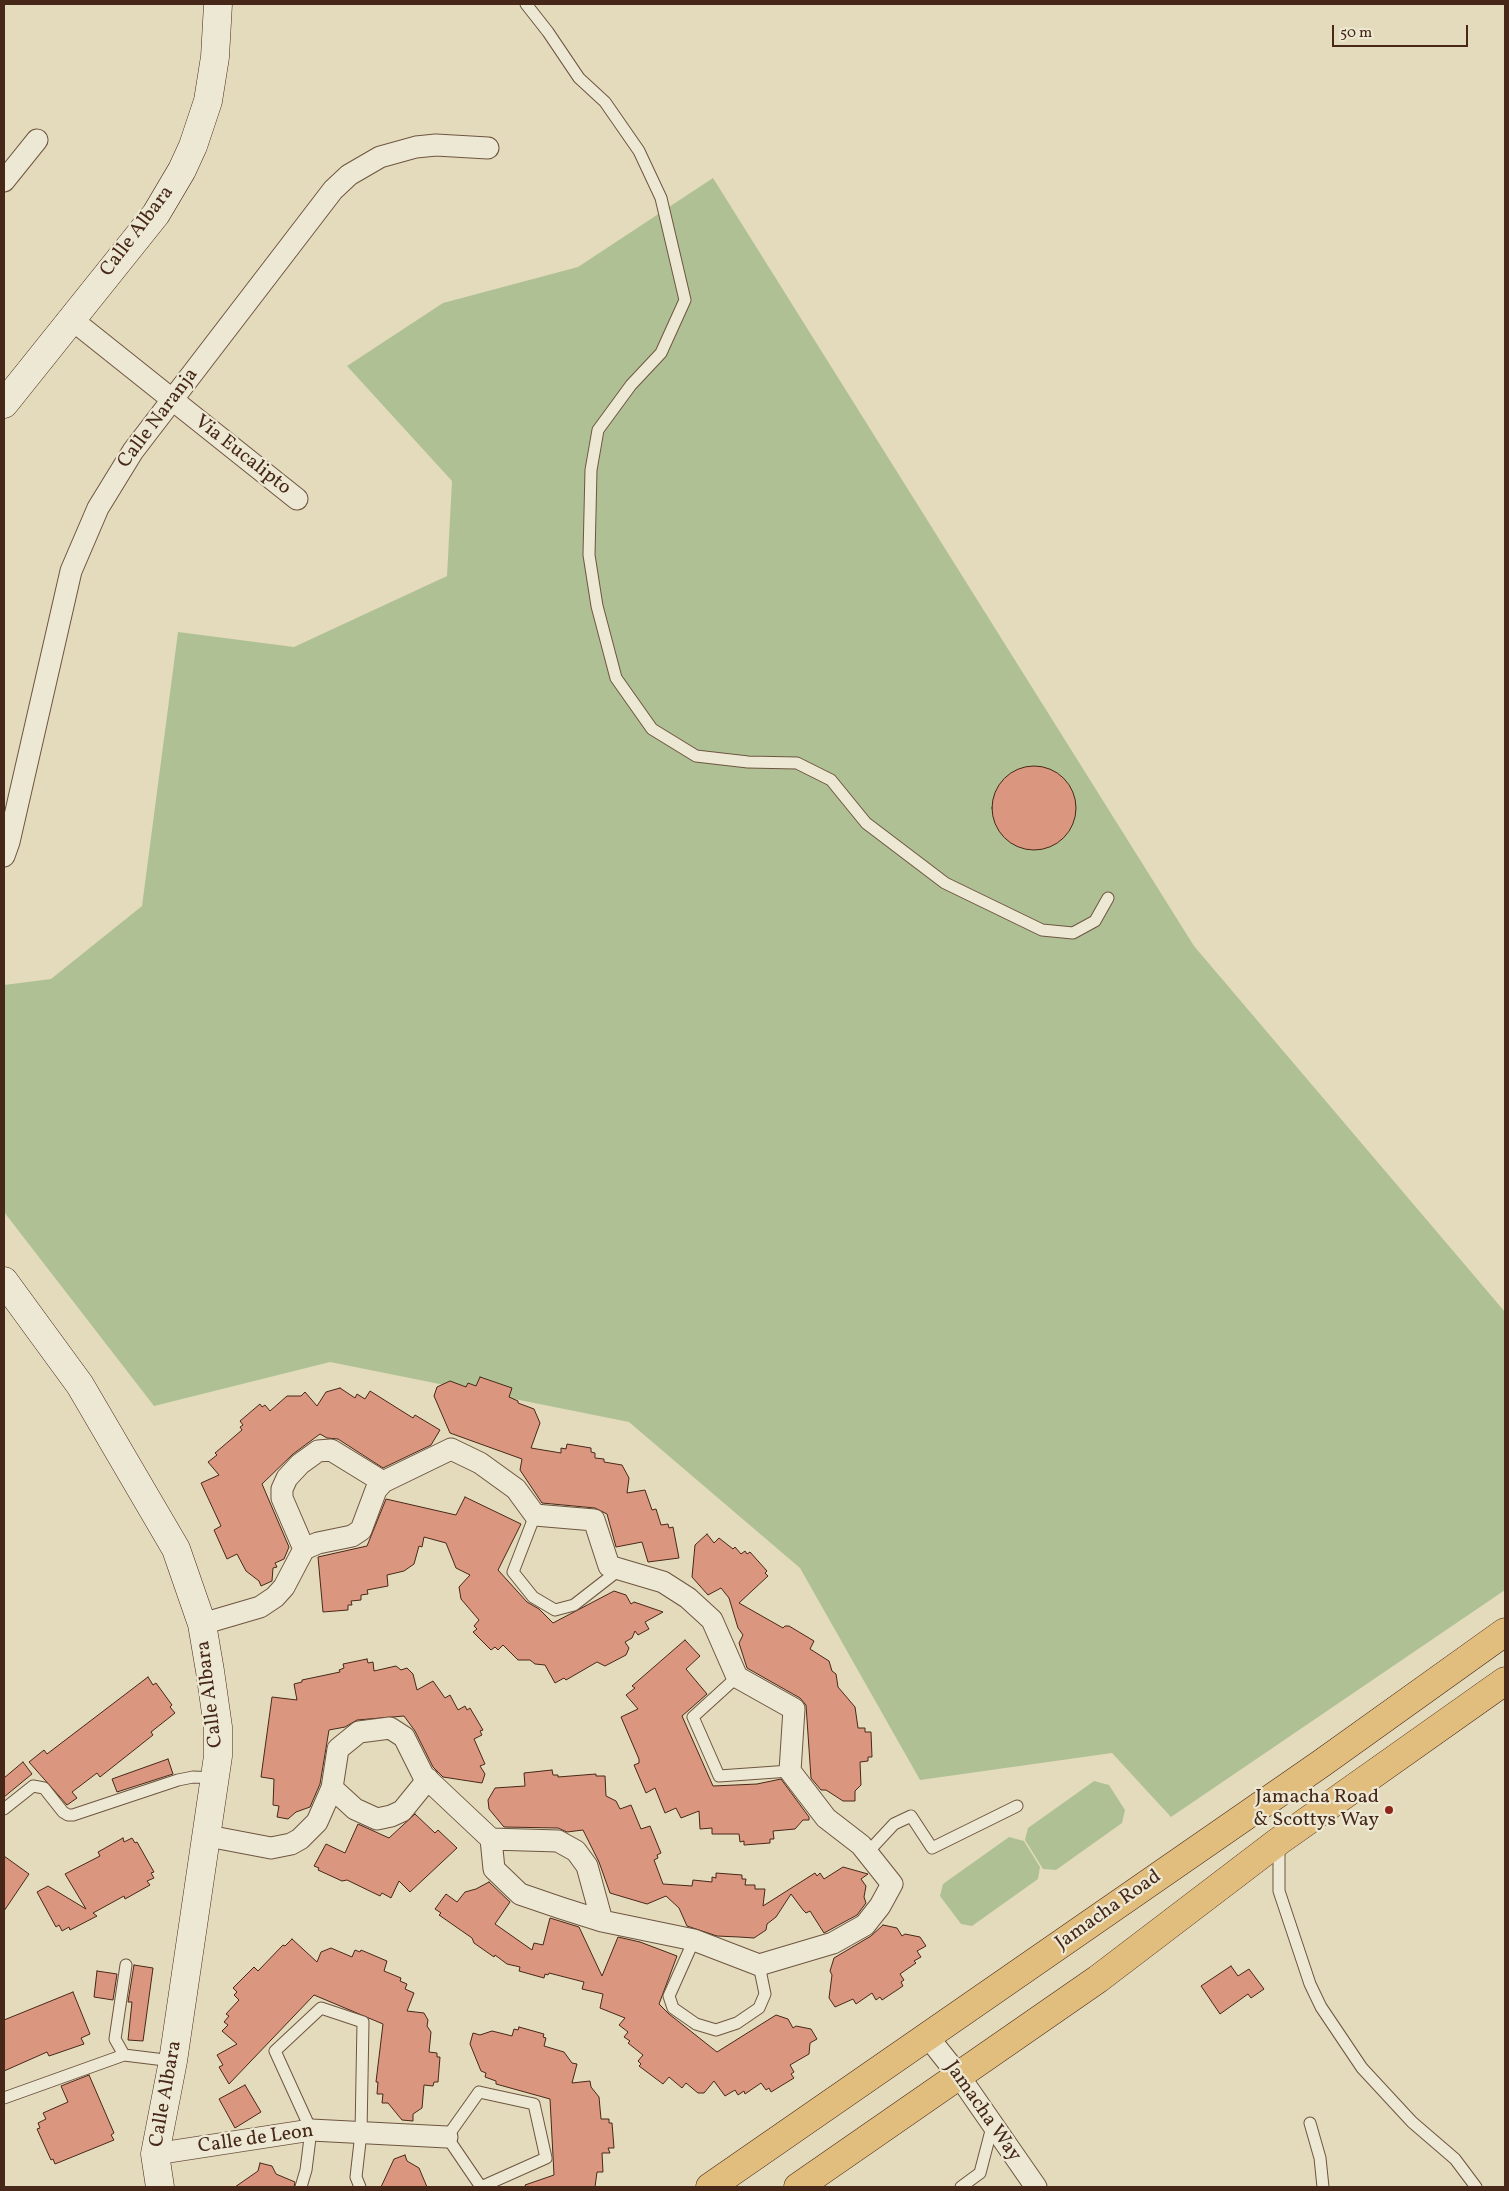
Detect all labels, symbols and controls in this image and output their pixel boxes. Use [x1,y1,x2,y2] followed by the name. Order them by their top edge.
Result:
[1334,15,1470,47] scale bar
[1340,23,1372,44] text: 50 m
[96,182,180,282] street label: Calle Albara
[114,364,204,474] street label: Calle Naranja
[189,411,295,501] street label: Via Eucalipto
[193,1639,229,1749] street label: Calle Albara
[1253,1786,1379,1833] place label: Jamacha Road & Scottys Way
[1383,1804,1395,1816] marker: Jamacha Road & Scottys Way
[1051,1866,1167,1956] street label: Jamacha Road
[146,2039,188,2149] street label: Calle Albara
[939,2057,1025,2167] street label: Jamacha Way
[197,2120,315,2160] street label: Calle de Leon

